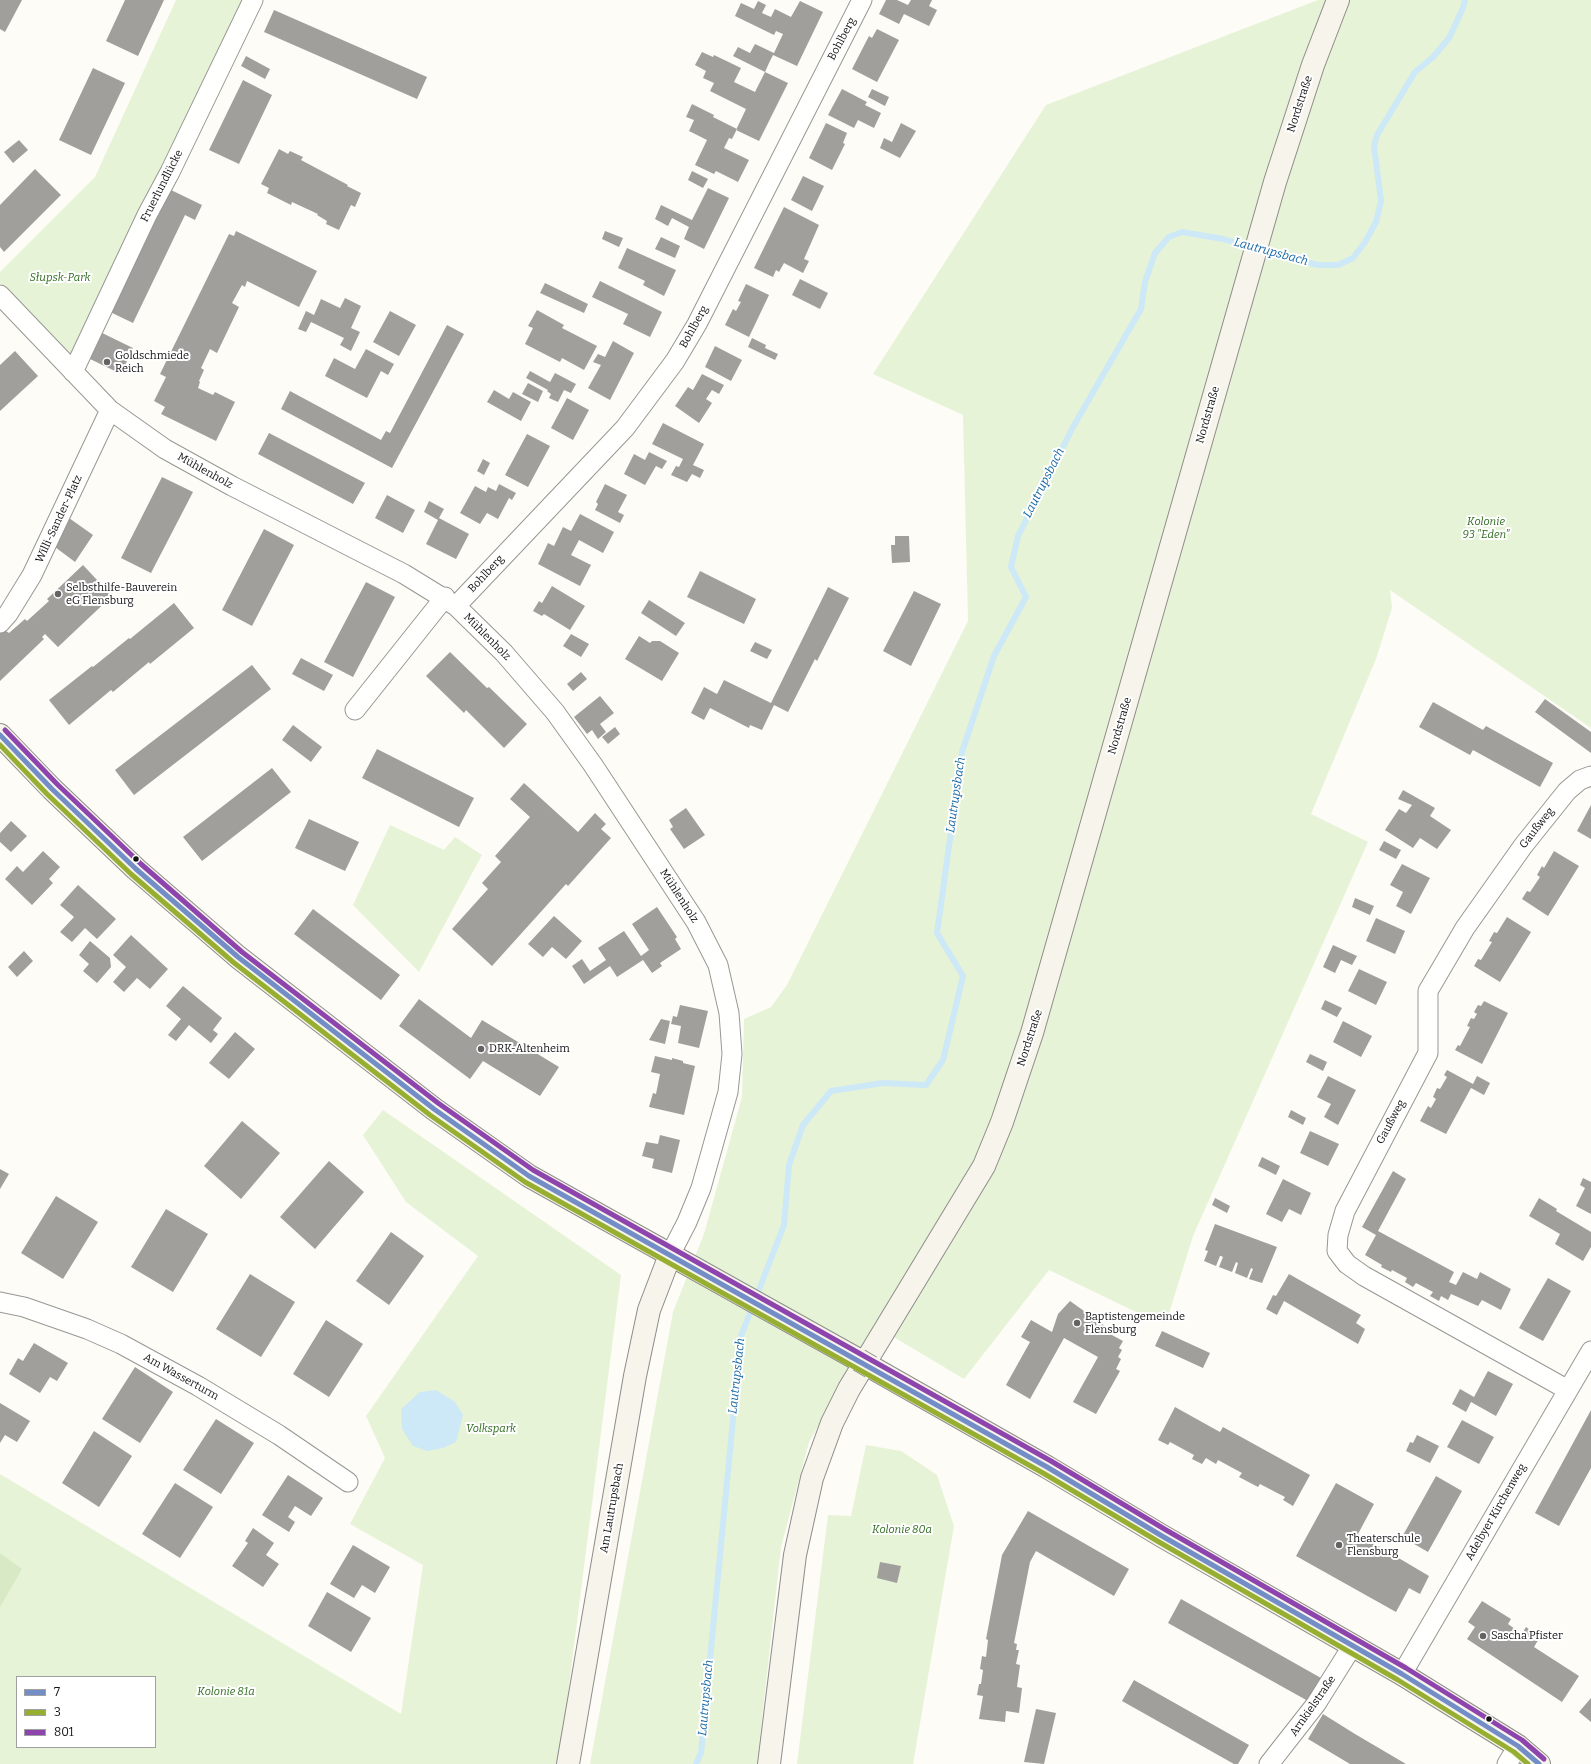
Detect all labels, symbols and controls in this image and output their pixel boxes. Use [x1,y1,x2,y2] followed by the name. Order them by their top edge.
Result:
[825,15,859,63] street label: Bohlberg
[1285,74,1315,134] street label: Nordstraße
[138,148,186,224] street label: Fruerlundlücke
[1232,235,1310,269] water label: Lautrupsbach
[29,271,91,285] park label: Słupsk-Park
[677,303,711,351] street label: Bohlberg
[115,349,189,375] place label: Goldschmiede Reich
[102,357,112,367] marker: Goldschmiede Reich
[1194,385,1222,445] street label: Nordstraße
[1020,446,1068,520] water label: Lautrupsbach
[175,450,235,492] street label: Mühlenholz
[33,473,85,565] street label: Willi-Sander-Platz
[1463,515,1509,541] park label: Kolonie 93 "Eden"
[465,553,507,595] street label: Bohlberg
[66,581,177,607] place label: Selbsthilfe-Bauverein eG Flensburg
[53,589,63,599] marker: Selbsthilfe-Bauverein eG Flensburg
[461,611,513,663] street label: Mühlenholz
[1106,696,1134,756] street label: Nordstraße
[944,756,968,834] water label: Lautrupsbach
[1517,805,1557,851] street label: Gaußweg
[131,854,141,864] unlabelled marker
[657,867,701,925] street label: Mühlenholz
[1015,1008,1045,1068] street label: Nordstraße
[489,1042,570,1056] place label: DRK-Altenheim
[476,1044,486,1054] marker: DRK-Altenheim
[1374,1098,1408,1146] street label: Gaußweg
[1085,1310,1185,1336] place label: Baptistengemeinde Flensburg
[1072,1318,1082,1328] marker: Baptistengemeinde Flensburg
[726,1337,748,1415] water label: Lautrupsbach
[141,1351,221,1403] street label: Am Wasserturm
[466,1422,516,1436] park label: Volkspark
[1463,1461,1529,1563] street label: Adelbyer Kirchenweg
[598,1462,626,1554] street label: Am Lautrupsbach
[872,1523,932,1537] park label: Kolonie 80a
[1347,1532,1420,1558] place label: Theaterschule Flensburg
[1334,1540,1344,1550] marker: Theaterschule Flensburg
[1491,1629,1563,1643] place label: Sascha Pfister
[1478,1631,1488,1641] marker: Sascha Pfister
[696,1659,716,1737] water label: Lautrupsbach
[1287,1673,1339,1739] street label: Arnkielstraße
[16,1676,156,1748] legend
[54,1685,60,1699] text: 7
[197,1685,255,1699] park label: Kolonie 81a
[54,1705,61,1719] text: 3
[1484,1714,1494,1724] unlabelled marker
[54,1725,74,1739] text: 801

